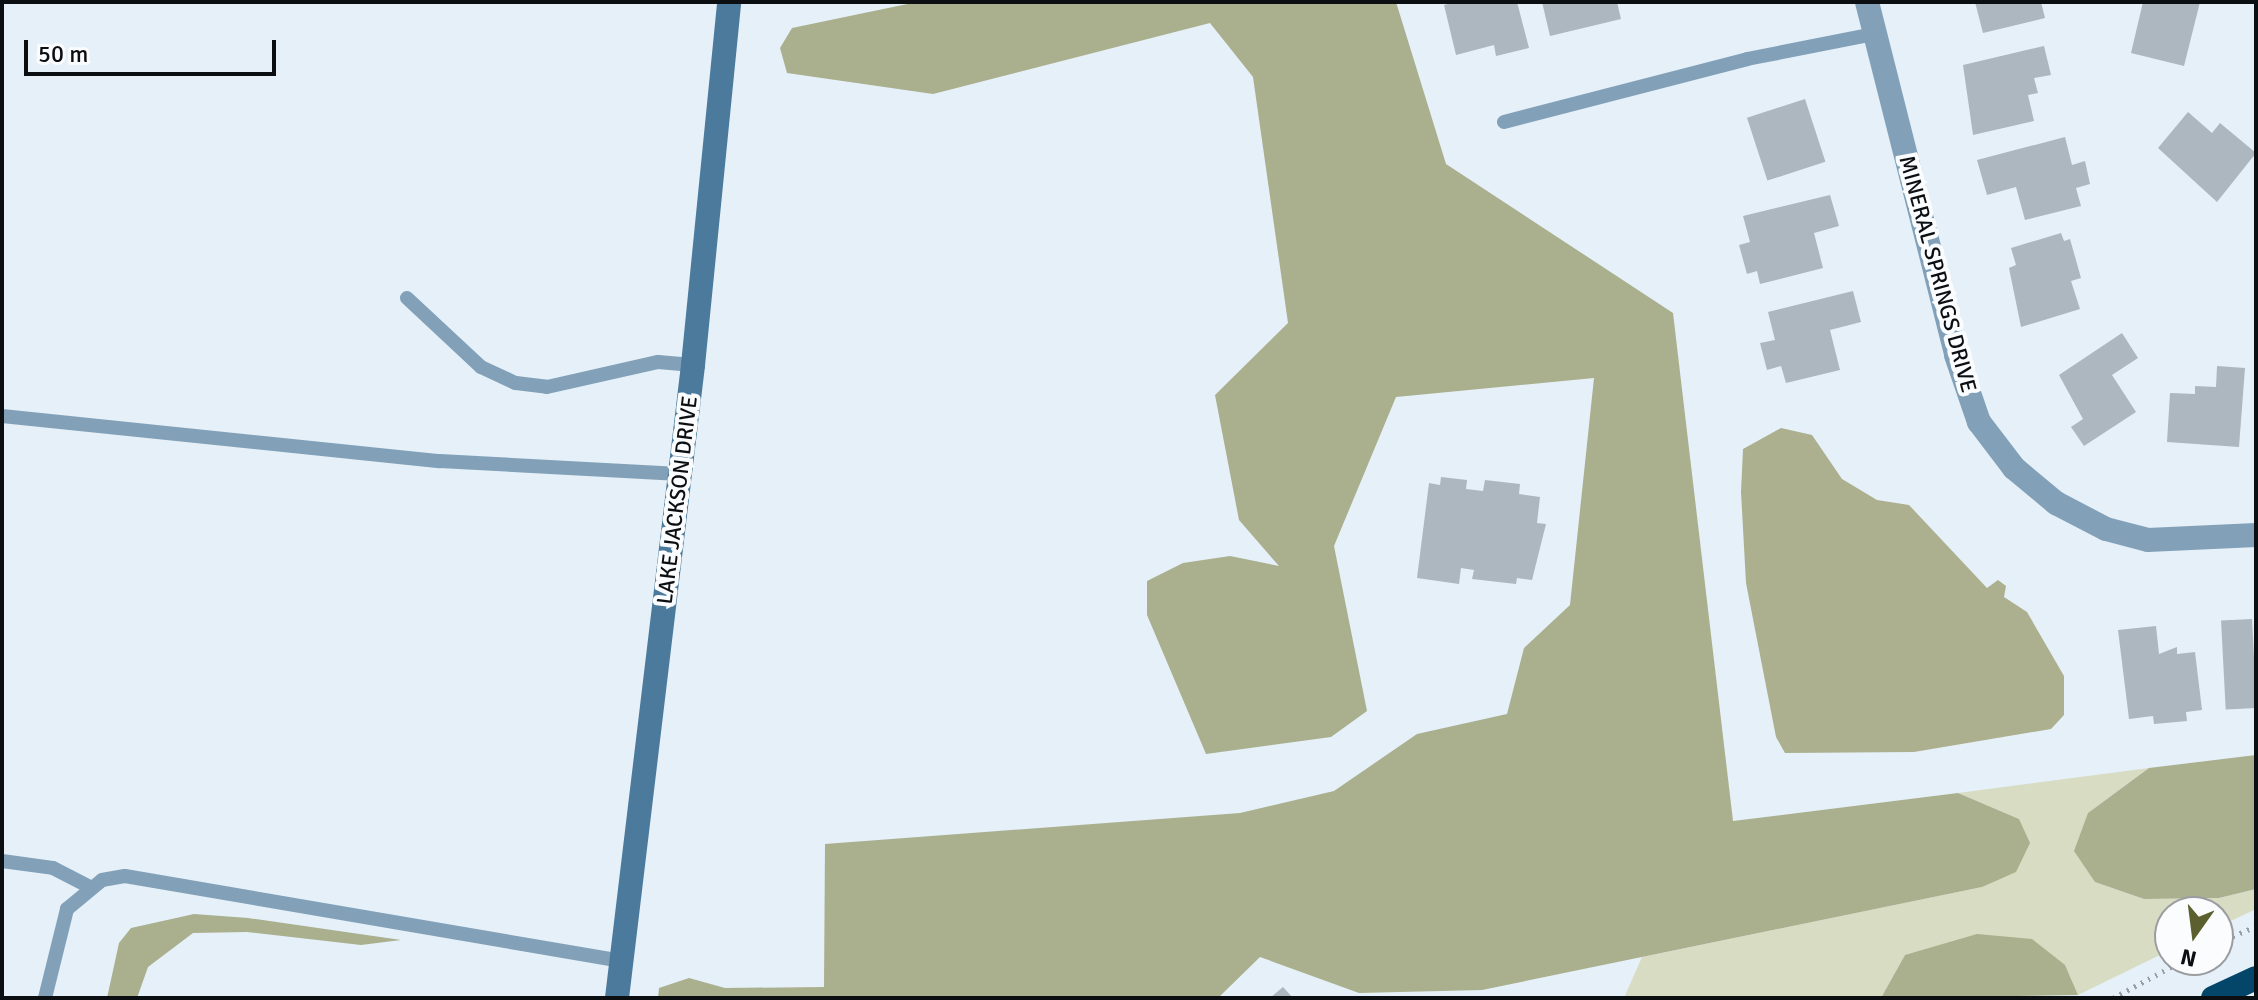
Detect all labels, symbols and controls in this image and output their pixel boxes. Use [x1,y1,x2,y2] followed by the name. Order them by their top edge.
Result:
[28,24,280,74] scale bar
[38,39,88,69] text: 50 m
[1894,153,1982,395] street label: MINERAL SPRINGS DRIVE
[651,394,703,606] street label: LAKE JACKSON DRIVE
[2154,896,2234,976] north arrow
[2178,943,2199,973] text: N

